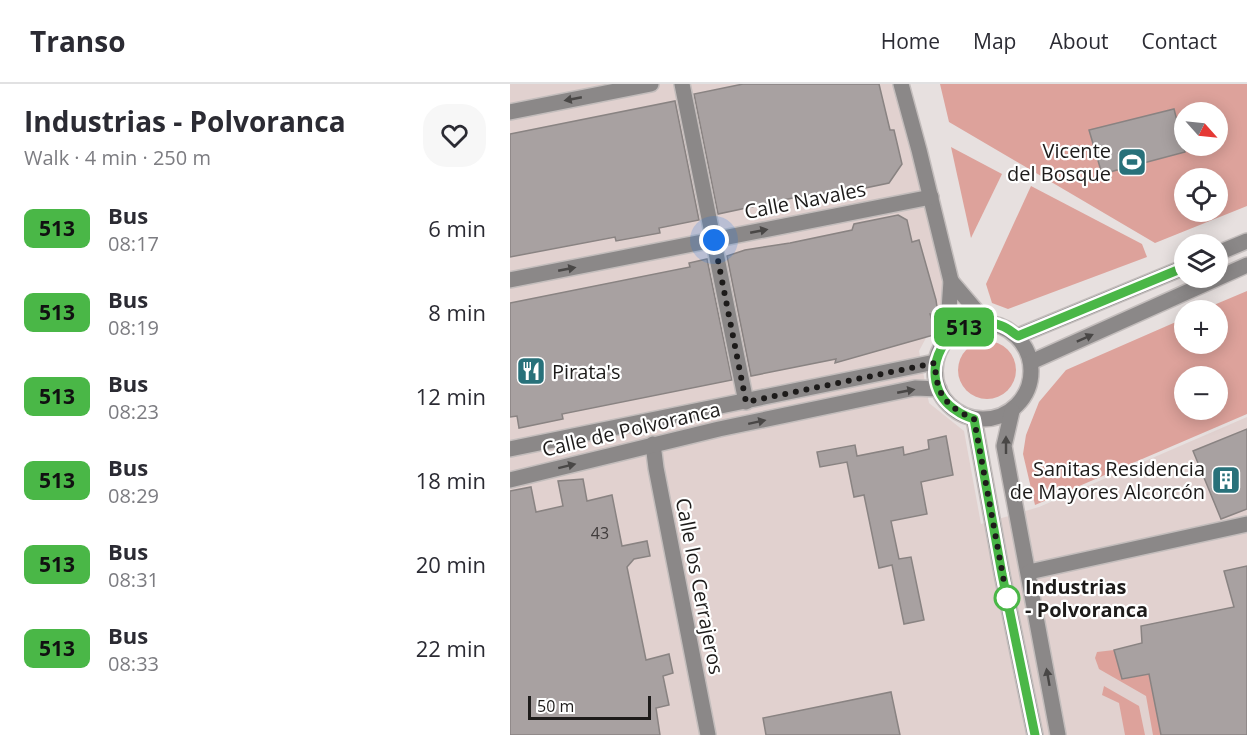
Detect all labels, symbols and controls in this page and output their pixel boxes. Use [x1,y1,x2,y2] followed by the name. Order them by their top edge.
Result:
[30,22,126,60] text: Transo
[881,27,940,55] text: Home
[973,27,1016,55] text: Map
[1049,27,1109,55] text: About
[1142,27,1217,55] text: Contact
[563,95,582,104] one-way arrow
[24,102,346,140] text: Industrias - Polvoranca
[1174,102,1228,156] north arrow
[1174,102,1228,420] map controls
[423,104,486,167] button: heart
[1007,137,1111,187] place label: Vicente del Bosque
[24,144,211,171] text: Walk · 4 min · 250 m
[1116,146,1148,178] sports icon: Vicente del Bosque
[1174,168,1228,222] button: locate
[742,175,868,225] street label: Calle Navales
[108,200,148,230] text: Bus
[428,213,486,243] text: 6 min
[39,214,75,242] text: 513
[699,225,729,255] your location
[749,226,768,235] one-way arrow
[108,230,159,257] text: 08:17
[1174,234,1228,288] button: layers
[558,264,577,273] one-way arrow
[108,284,148,314] text: Bus
[428,297,486,327] text: 8 min
[39,298,75,326] text: 513
[1174,300,1228,354] button: +
[930,308,998,346] line badge: 513
[946,313,982,341] text: 513
[108,314,159,341] text: 08:19
[1076,333,1094,343] one-way arrow
[515,355,547,387] restaurant icon: Pirata's
[552,358,621,385] place label: Pirata's
[1174,366,1228,420] button: −
[108,368,148,398] text: Bus
[416,381,486,411] text: 12 min
[39,382,75,410] text: 513
[897,385,916,395] one-way arrow
[539,395,723,463] street label: Calle de Polvoranca
[108,398,159,425] text: 08:23
[747,416,766,426] one-way arrow
[1001,435,1011,454] one-way arrow
[108,452,148,482] text: Bus
[1010,455,1205,505] place label: Sanitas Residencia de Mayores Alcorcón
[558,460,576,470] one-way arrow
[1210,464,1242,496] building icon: Sanitas Residencia de Mayores Alcorcón
[416,465,486,495] text: 18 min
[39,466,75,494] text: 513
[108,482,159,509] text: 08:29
[670,495,730,677] street label: Calle los Cerrajeros
[591,522,609,544] house number: 43
[108,536,148,566] text: Bus
[416,549,486,579] text: 20 min
[39,550,75,578] text: 513
[108,566,159,593] text: 08:31
[1025,573,1148,623] place label: Industrias - Polvoranca
[994,585,1020,611] marker: Industrias - Polvoranca
[108,620,148,650] text: Bus
[416,633,486,663] text: 22 min
[39,634,75,662] text: 513
[108,650,159,677] text: 08:33
[1043,668,1052,687] one-way arrow
[528,693,651,720] scale bar
[537,695,574,717] text: 50 m

